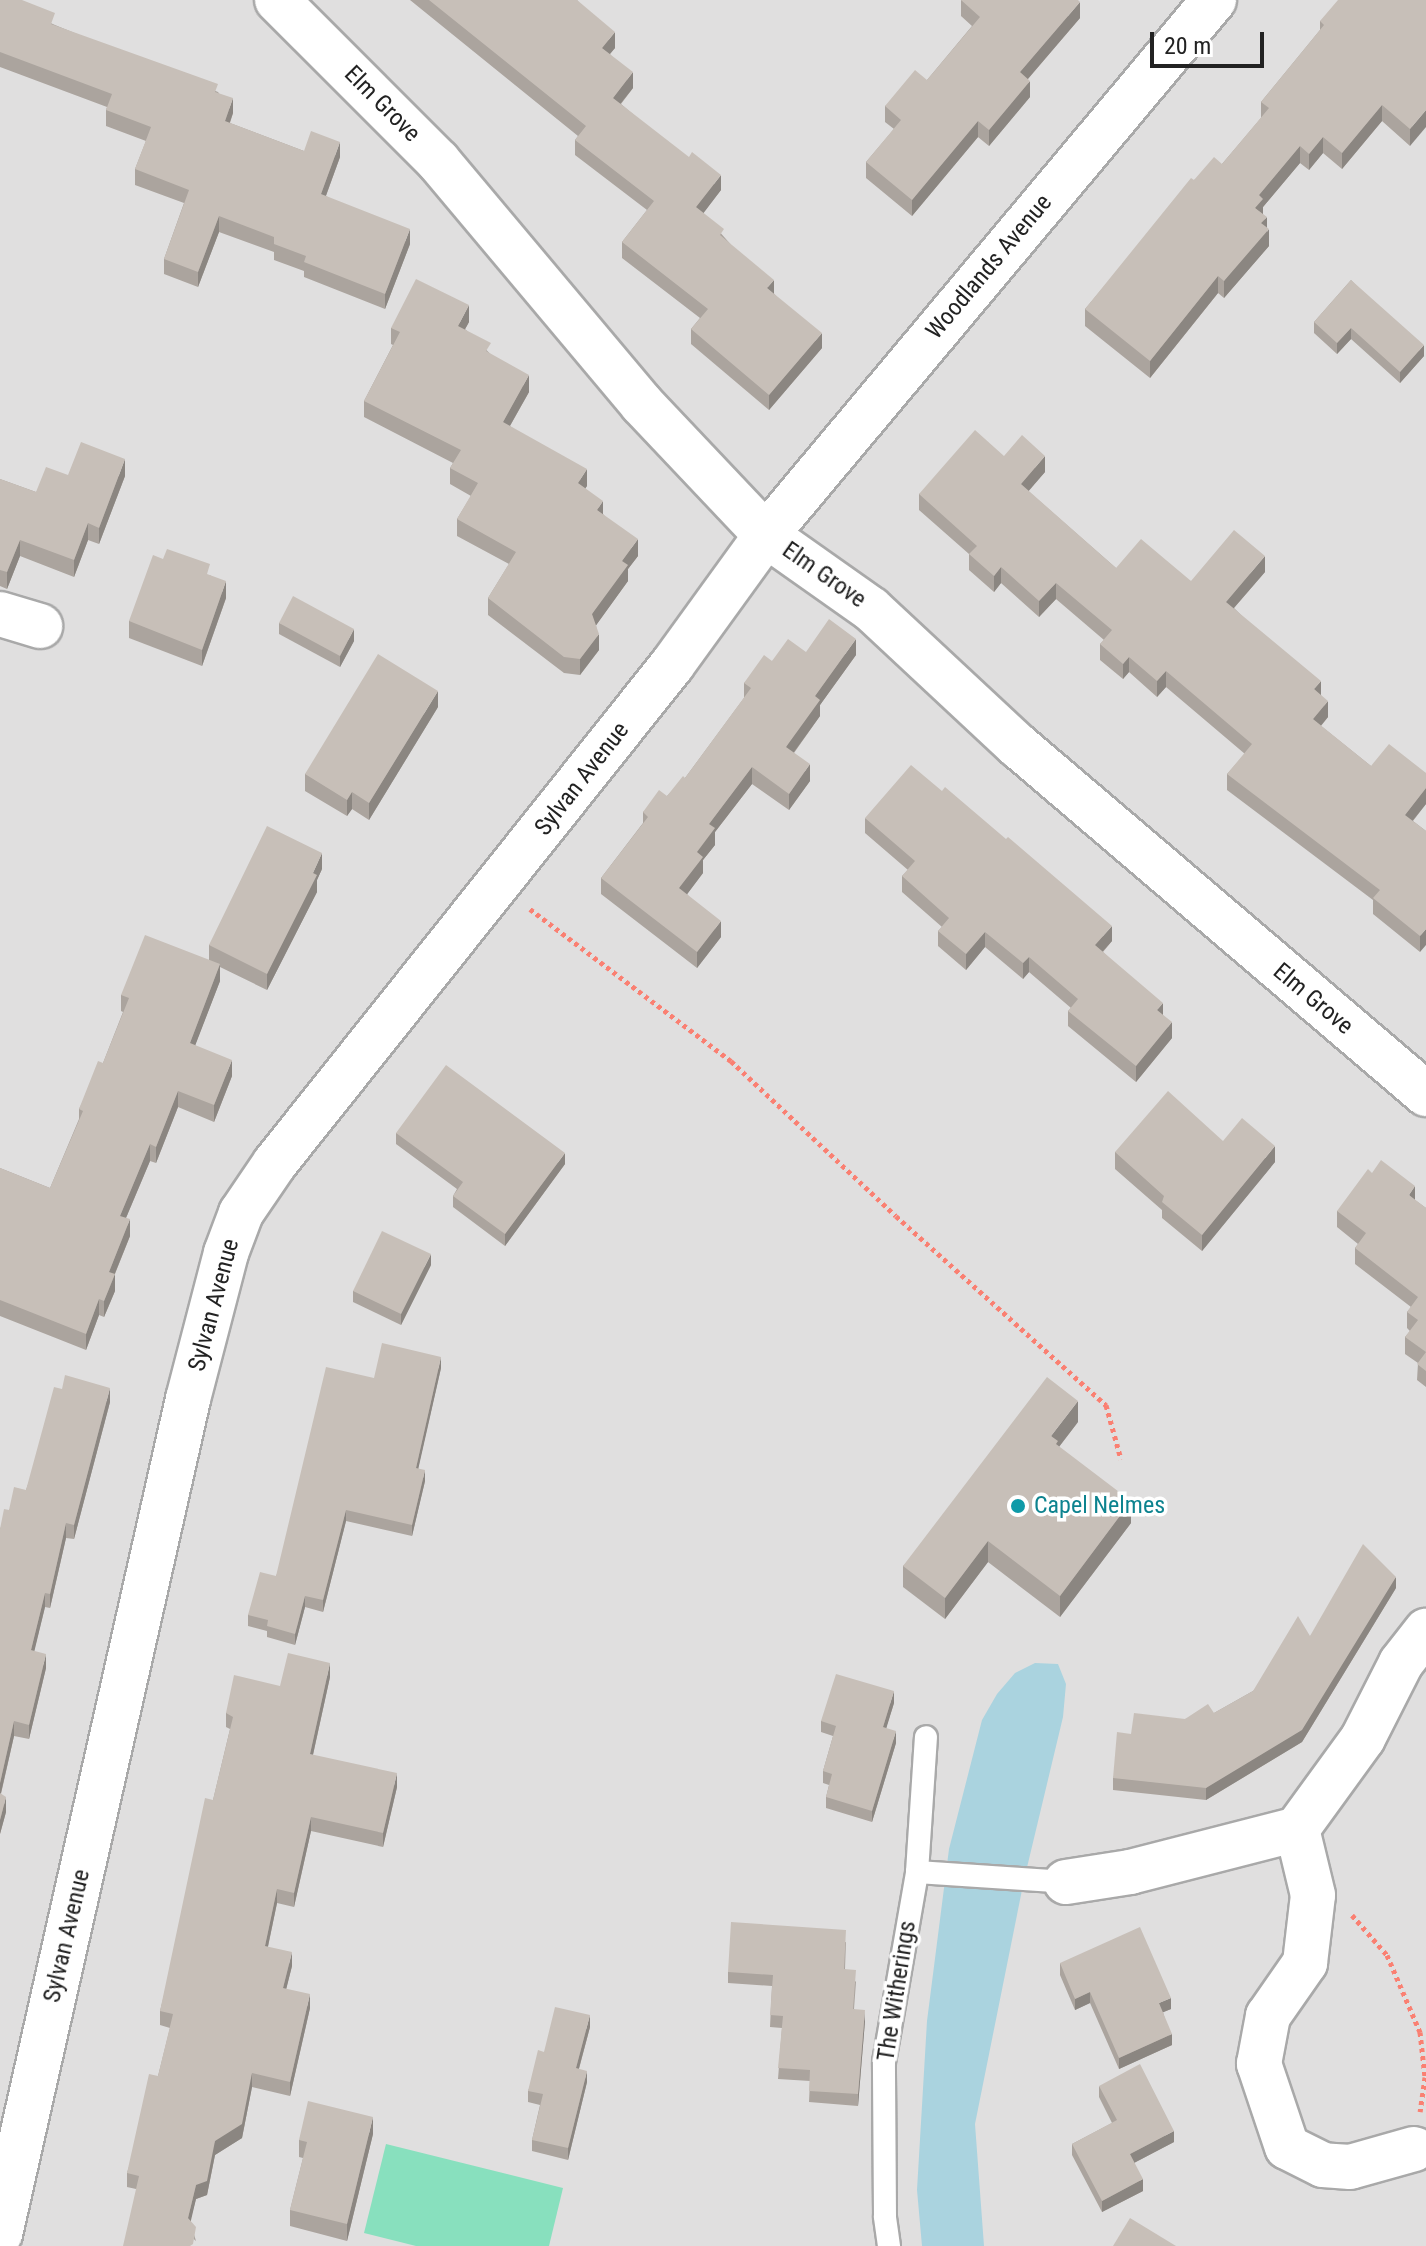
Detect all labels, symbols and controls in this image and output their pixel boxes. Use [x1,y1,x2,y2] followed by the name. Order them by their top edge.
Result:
[1154,16,1268,66] scale bar
[1164,32,1211,60] text: 20 m
[338,60,426,148] street label: Elm Grove
[920,189,1058,345] street label: Woodlands Avenue
[777,536,871,614] street label: Elm Grove
[529,717,635,841] street label: Sylvan Avenue
[1267,957,1359,1041] street label: Elm Grove
[183,1236,245,1374] street label: Sylvan Avenue
[1034,1492,1165,1520] place label: Capel Nelmes
[1009,1497,1027,1515] marker: Capel Nelmes
[38,1867,96,2005] street label: Sylvan Avenue
[872,1919,922,2063] street label: The Witherings

